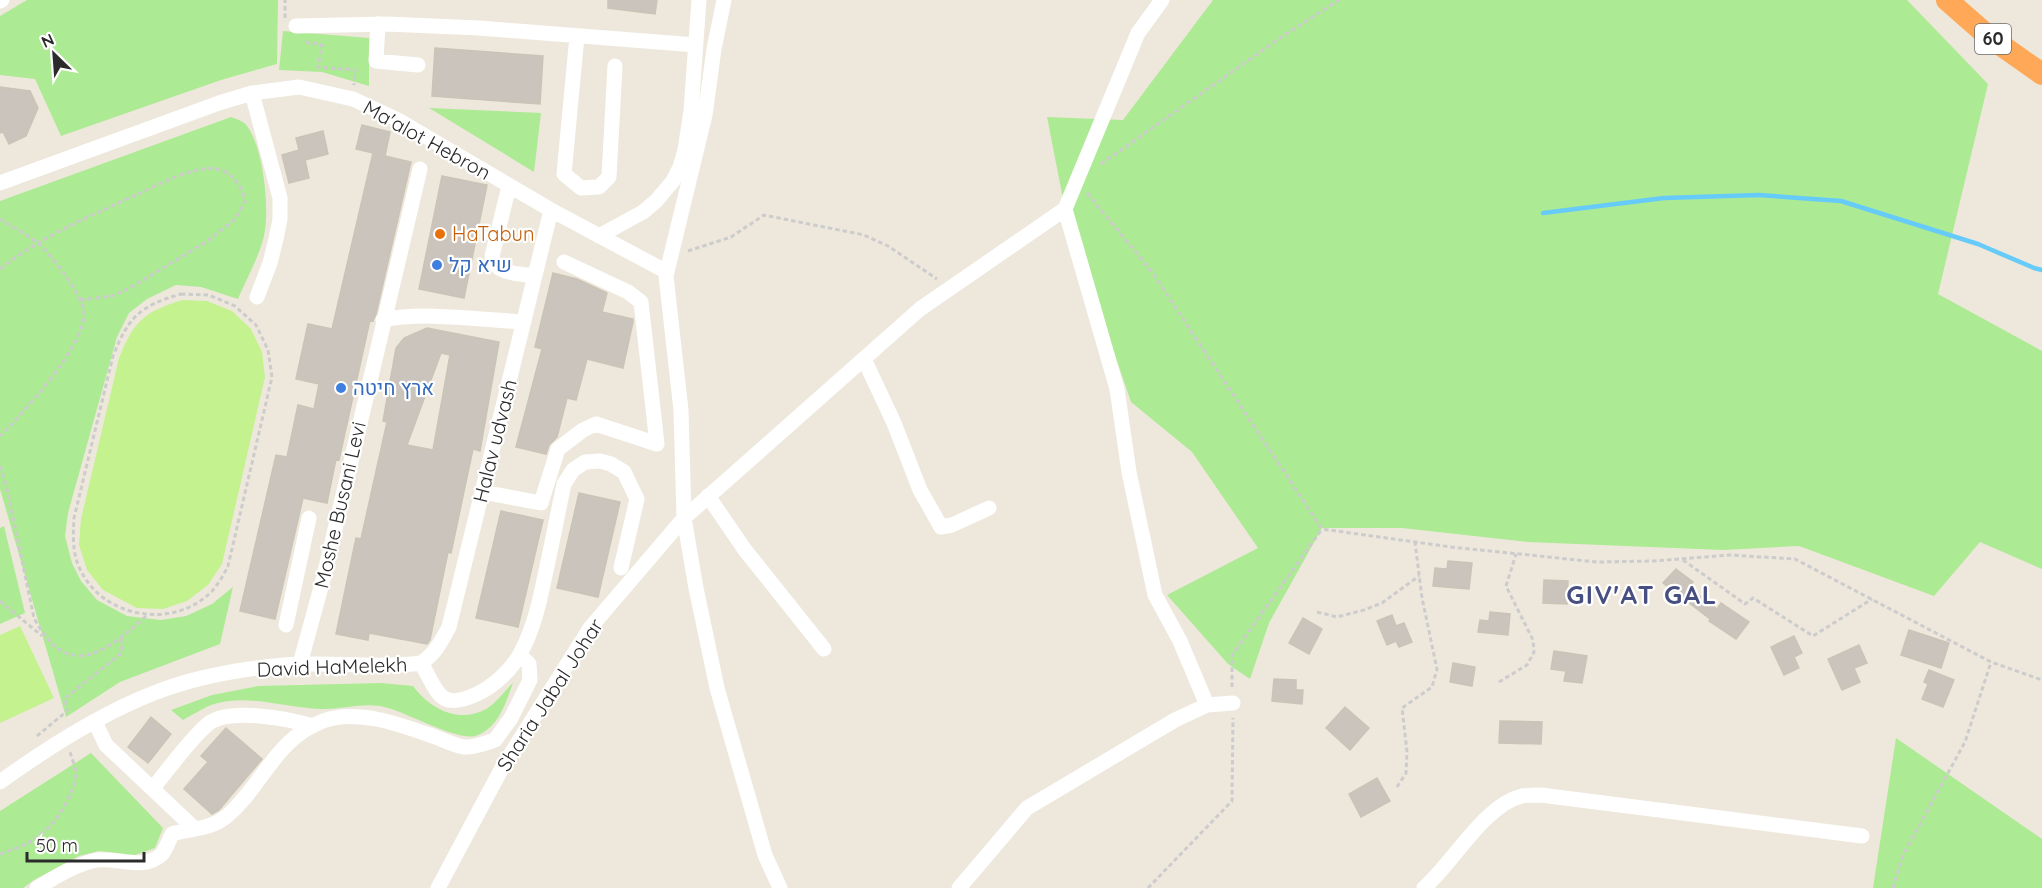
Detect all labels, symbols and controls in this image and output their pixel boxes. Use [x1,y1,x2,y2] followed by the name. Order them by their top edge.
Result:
[24,24,84,84] north arrow
[1975,24,2011,54] road number: 60
[38,29,57,52] text: N
[359,94,495,185] street label: Ma'alot Hebron
[452,221,534,246] place label: HaTabun
[433,227,447,241] marker: HaTabun
[449,252,512,277] place label: שיא קל
[430,258,444,272] marker: שיא קל
[353,375,434,400] place label: ארץ חיטה
[467,377,522,505] street label: Halav udvash
[334,381,348,395] marker: ארץ חיטה
[308,419,371,591] street label: Moshe Busani Levi
[1566,578,1718,611] district label: GIV'AT GAL
[491,614,608,776] street label: Sharia Jabal Johar
[256,651,408,682] street label: David HaMelekh
[27,825,144,863] scale bar
[36,834,78,857] text: 50 m

